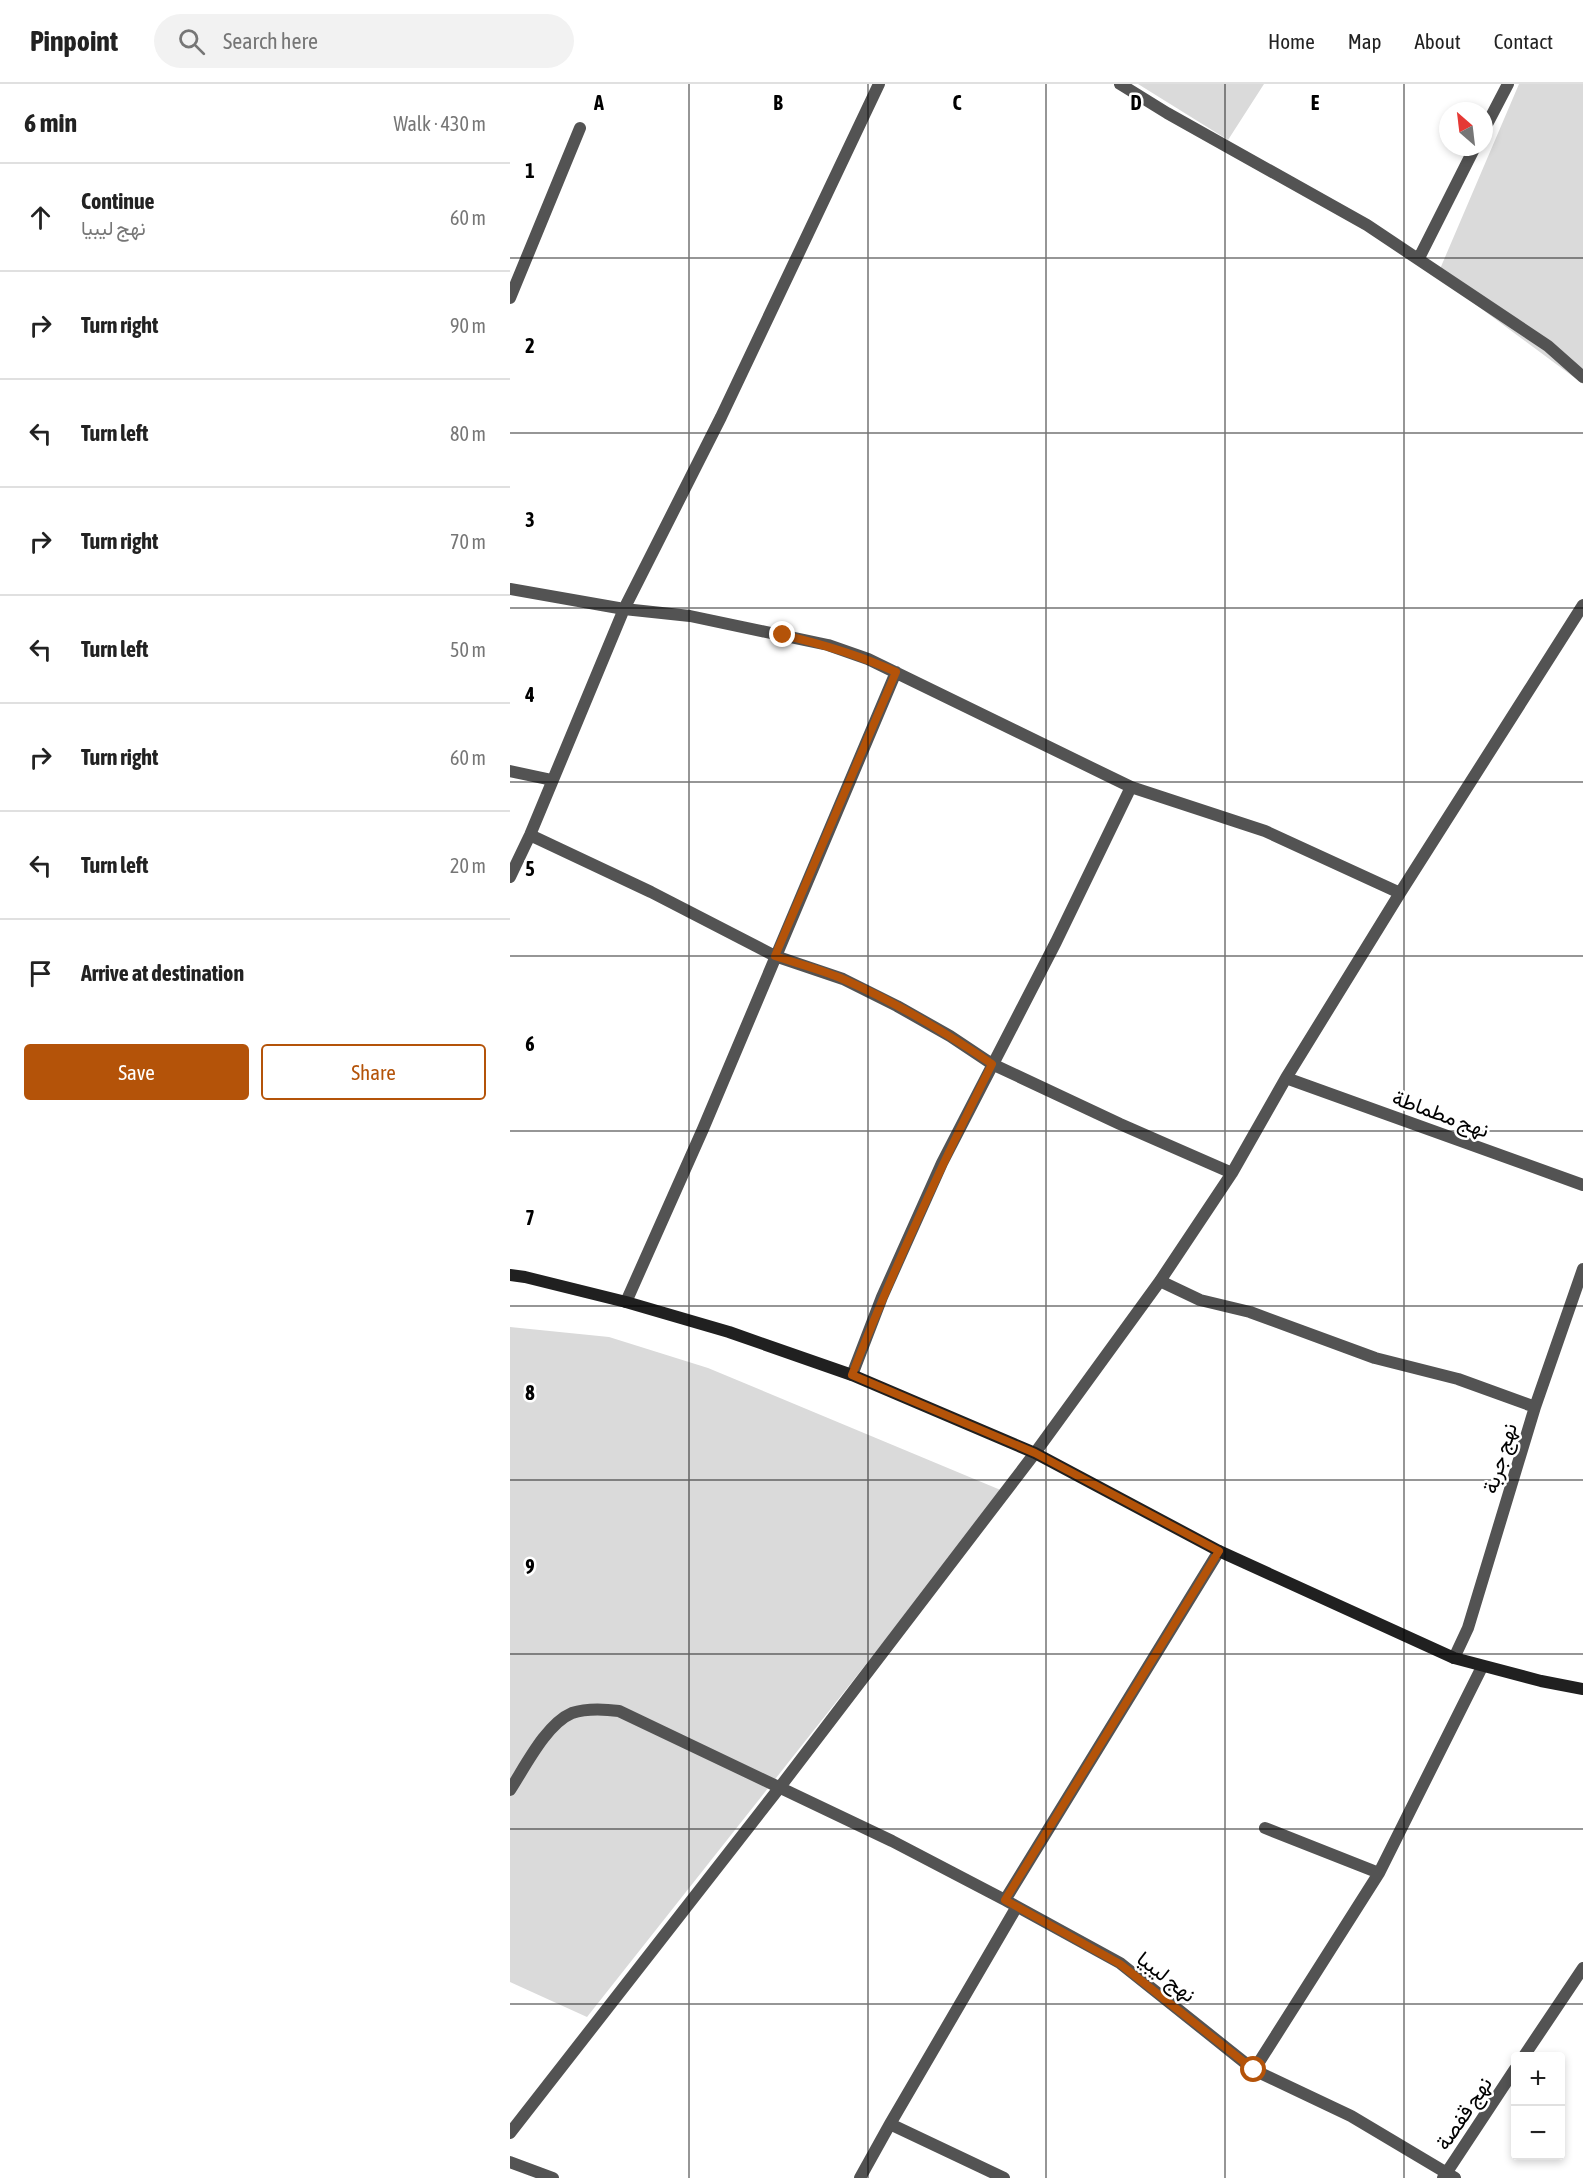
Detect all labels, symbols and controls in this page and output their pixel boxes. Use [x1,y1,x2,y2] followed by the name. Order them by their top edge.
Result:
[154,14,574,68] search box
[30,25,118,57] text: Pinpoint
[175,25,208,58] icon: search
[223,28,318,54] text: Search here
[1268,29,1315,53] text: Home
[1348,29,1382,53] text: Map
[1415,29,1461,53] text: About
[1494,29,1553,53] text: Contact
[593,91,604,114] text: A
[773,91,783,114] text: B
[953,91,962,114] text: C
[1130,91,1142,114] text: D
[1311,91,1320,114] text: E
[1439,102,1493,156] north arrow
[24,108,77,138] text: 6 min
[394,112,486,135] text: Walk · 430 m
[525,159,535,182] text: 1
[81,188,155,214] text: Continue
[24,201,57,234] icon: ahead
[450,206,486,229] text: 60 m
[81,216,146,239] text: نهج ليبيا
[24,309,57,342] icon: right
[81,312,158,338] text: Turn right
[450,314,486,337] text: 90 m
[525,334,535,357] text: 2
[24,417,57,450] icon: left
[81,420,148,446] text: Turn left
[450,422,486,445] text: 80 m
[525,508,535,531] text: 3
[24,525,57,558] icon: right
[81,528,158,554] text: Turn right
[450,530,486,553] text: 70 m
[769,621,795,647] route end
[24,633,57,666] icon: left
[81,636,148,662] text: Turn left
[450,638,486,661] text: 50 m
[524,683,535,706] text: 4
[24,741,57,774] icon: right
[81,744,158,770] text: Turn right
[450,746,486,769] text: 60 m
[24,849,57,882] icon: left
[81,852,148,878] text: Turn left
[450,854,486,877] text: 20 m
[525,857,535,880] text: 5
[24,957,57,990] icon: arrive
[81,960,244,986] text: Arrive at destination
[525,1032,535,1055] text: 6
[24,1044,249,1100] button: Save
[261,1044,486,1100] button: Share
[1388,1084,1493,1144] street label: نهج مطماطة
[525,1206,535,1229] text: 7
[525,1381,535,1404] text: 8
[1477,1420,1524,1497] street label: نهج جربة
[525,1555,535,1578] text: 9
[1131,1946,1201,2009] street label: نهج ليبيا
[1511,2052,1565,2160] map controls
[1511,2052,1565,2106] button: +
[1240,2056,1266,2082] route start
[1430,2072,1499,2156] street label: نهج قفصة
[1511,2106,1565,2160] button: −

